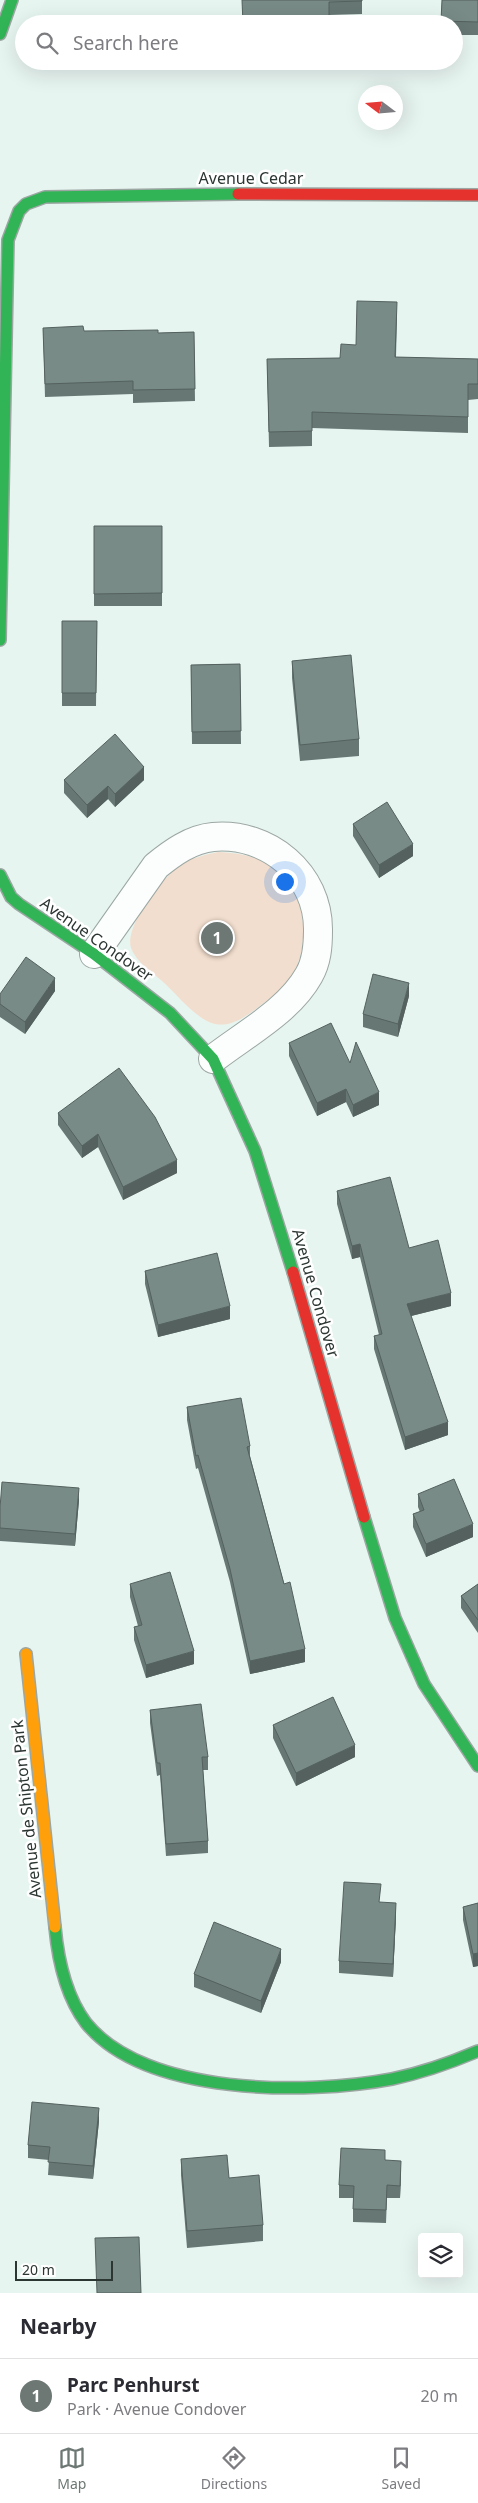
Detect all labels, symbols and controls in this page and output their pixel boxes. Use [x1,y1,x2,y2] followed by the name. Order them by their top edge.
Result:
[15,15,463,70] search box
[33,29,61,57] icon: search
[73,30,179,56] text: Search here
[358,85,403,130] north arrow
[199,167,304,189] street label: Avenue Cedar
[272,869,298,895] your location
[36,892,158,986] street label: Avenue Condover
[201,919,233,957] pin: 1
[287,1226,345,1360] street label: Avenue Condover
[6,1718,46,1899] street label: Avenue de Shipton Park
[418,2233,463,2278] map controls
[418,2233,463,2278] button: layers
[15,2258,112,2281] scale bar
[22,2260,55,2279] text: 20 m
[20,2312,96,2340] text: Nearby
[67,2372,200,2398] text: Parc Penhurst
[31,2385,41,2407] text: 1
[421,2385,458,2407] text: 20 m
[67,2398,246,2420] text: Park · Avenue Condover
[57,2444,86,2493] tab: Map
[201,2444,267,2493] tab: Directions
[382,2444,421,2493] tab: Saved

